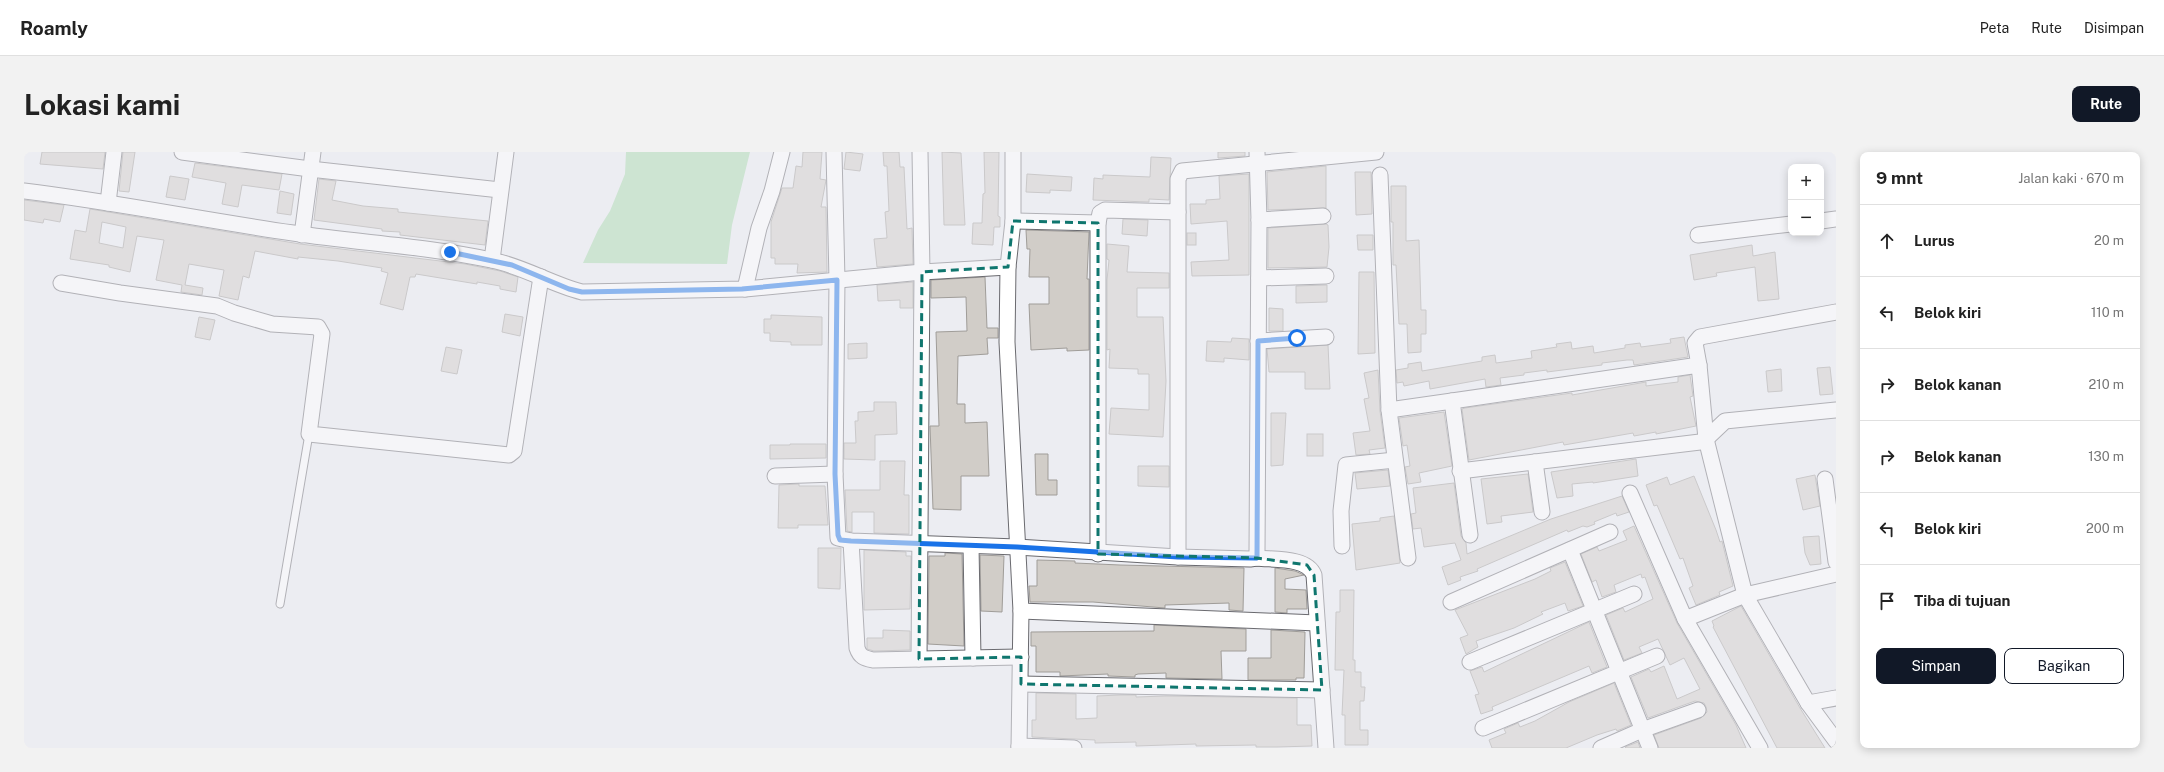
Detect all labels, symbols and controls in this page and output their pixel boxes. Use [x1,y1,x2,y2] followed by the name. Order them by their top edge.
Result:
[20,17,88,39] text: Roamly
[1980,20,2009,36] text: Peta
[2031,20,2062,36] text: Rute
[2084,20,2144,36] text: Disimpan
[2072,86,2140,122] button: Rute
[24,88,180,121] text: Lokasi kami
[1788,164,1824,236] map controls
[1788,164,1824,200] button: +
[1876,168,1923,188] text: 9 mnt
[2018,171,2124,186] text: Jalan kaki · 670 m
[1788,200,1824,236] button: −
[1876,230,1898,252] icon: ahead
[1914,232,1955,249] text: Lurus
[2094,233,2124,248] text: 20 m
[441,243,459,261] route end
[1876,302,1898,324] icon: left
[1914,304,1981,321] text: Belok kiri
[2091,305,2124,320] text: 110 m
[1288,329,1306,347] route start
[1876,374,1898,396] icon: right
[1914,376,2001,393] text: Belok kanan
[2089,377,2124,392] text: 210 m
[1876,446,1898,468] icon: right
[1914,448,2001,465] text: Belok kanan
[2088,449,2124,464] text: 130 m
[1876,518,1898,540] icon: left
[1914,520,1981,537] text: Belok kiri
[2086,521,2124,536] text: 200 m
[1876,590,1898,612] icon: arrive
[1914,592,2010,609] text: Tiba di tujuan
[1876,648,1996,684] button: Simpan
[2004,648,2124,684] button: Bagikan

